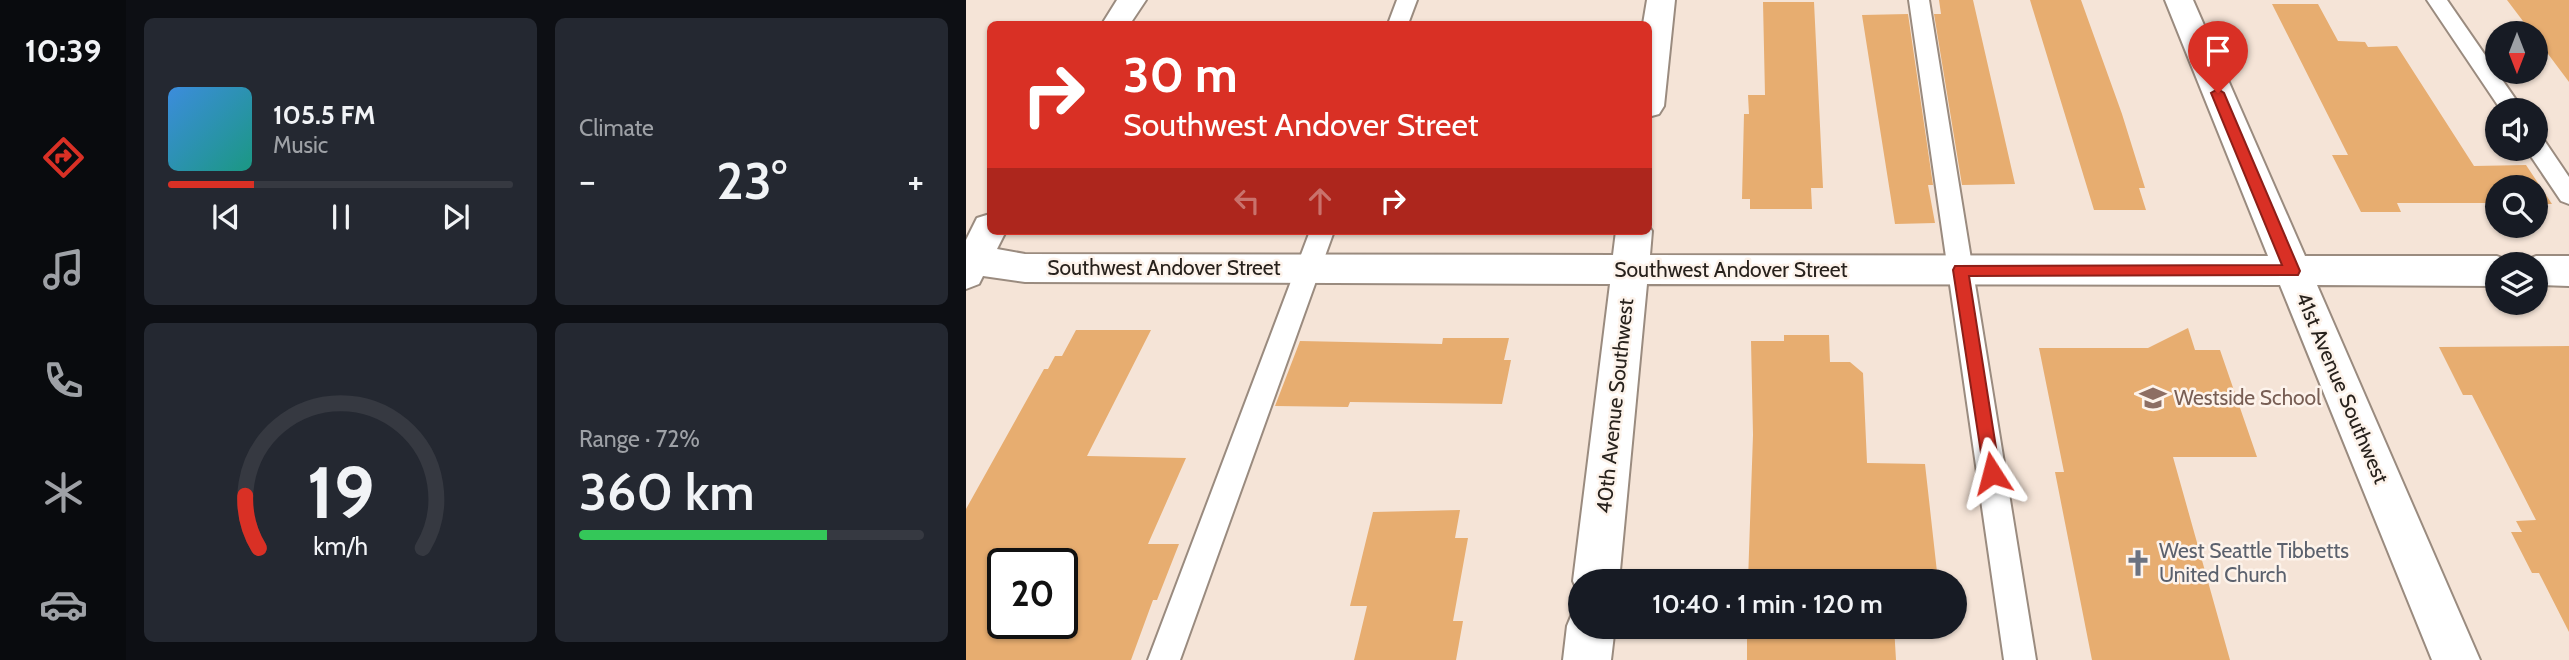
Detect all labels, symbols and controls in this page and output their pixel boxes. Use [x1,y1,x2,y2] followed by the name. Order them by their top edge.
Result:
[2188,21,2248,93] pin
[2485,21,2548,84] north arrow
[2485,21,2548,315] map controls
[25,31,101,70] text: 10:39
[2199,32,2237,70] icon: arrive
[1123,45,1238,104] text: 30 m
[1008,49,1099,140] icon: right
[2485,98,2548,161] button: sound
[273,99,375,131] text: 105.5 FM
[1123,105,1479,144] text: Southwest Andover Street
[579,114,654,142] text: Climate
[273,131,328,159] text: Music
[39,133,88,182] icon: directions
[716,149,787,212] text: 23°
[579,157,596,204] text: −
[907,157,924,204] text: +
[2485,175,2548,238] button: search
[1228,182,1266,220] icon: left
[1301,182,1339,220] icon: ahead
[1374,182,1412,220] icon: right
[207,198,245,236] icon: previous
[322,198,360,236] icon: pause
[437,198,475,236] icon: next
[39,245,88,294] icon: music
[2485,252,2548,315] button: layers
[1047,255,1281,280] street label: Southwest Andover Street
[1614,257,1848,282] street label: Southwest Andover Street
[2291,288,2394,487] street label: 41st Avenue Southwest
[1591,297,1638,515] street label: 40th Avenue Southwest
[39,356,88,405] icon: phone
[2138,383,2168,413] school or university icon: Westside School
[2174,385,2321,410] place label: Westside School
[579,425,700,453] text: Range · 72%
[1955,436,2029,510] position arrow
[307,449,374,537] text: 19
[579,460,755,523] text: 360 km
[39,468,88,517] icon: climate
[313,531,368,561] text: km/h
[2159,538,2349,587] place label: West Seattle Tibbetts United Church
[987,548,1078,639] speed limit sign: 20
[2123,548,2153,578] church icon: West Seattle Tibbetts United Church
[39,580,88,629] icon: car
[1652,588,1883,620] text: 10:40 · 1 min · 120 m

